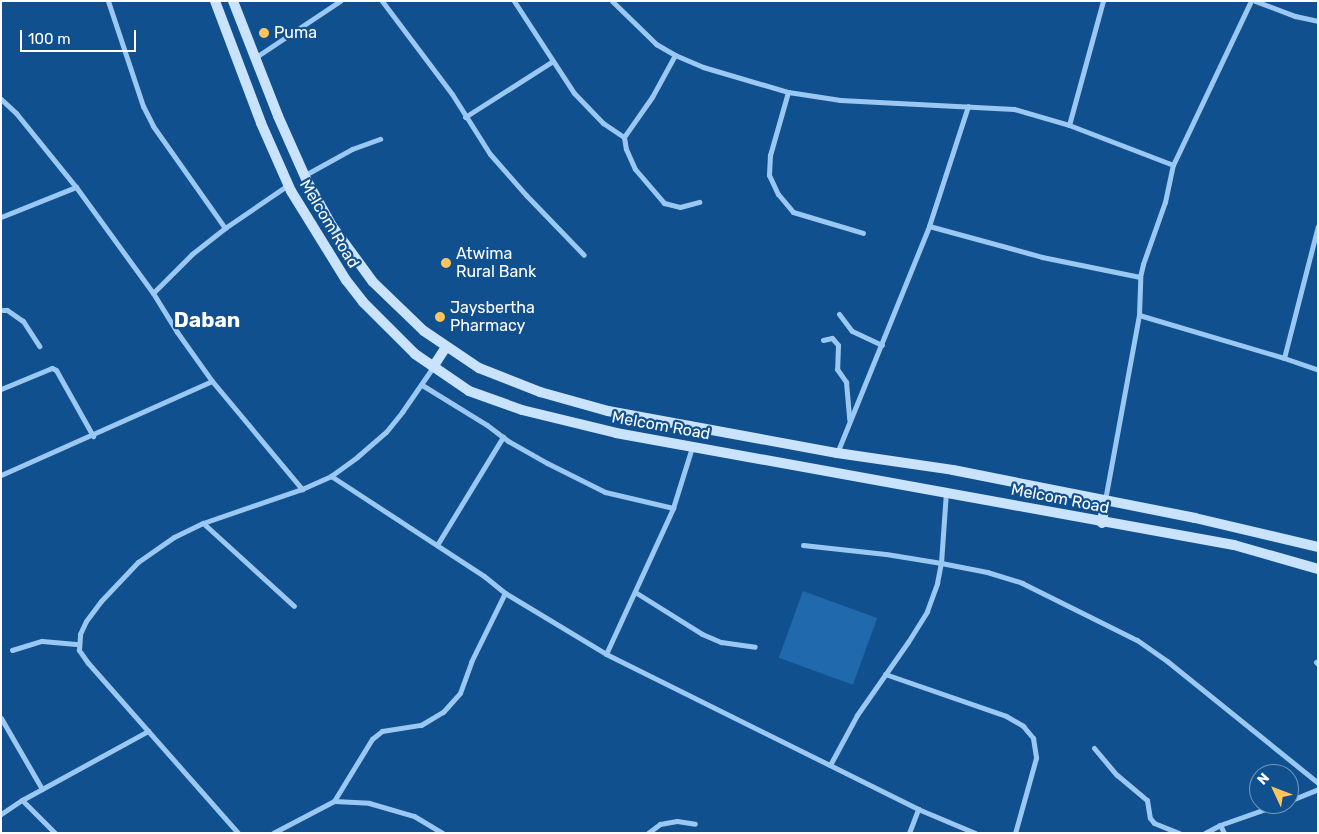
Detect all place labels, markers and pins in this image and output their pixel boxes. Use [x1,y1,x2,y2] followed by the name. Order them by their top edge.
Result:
[274,23,317,43] place label: Puma
[258,27,270,39] marker: Puma
[456,244,536,282] place label: Atwima Rural Bank
[440,257,452,269] marker: Atwima Rural Bank
[450,298,535,336] place label: Jaysbertha Pharmacy
[434,311,446,323] marker: Jaysbertha Pharmacy

